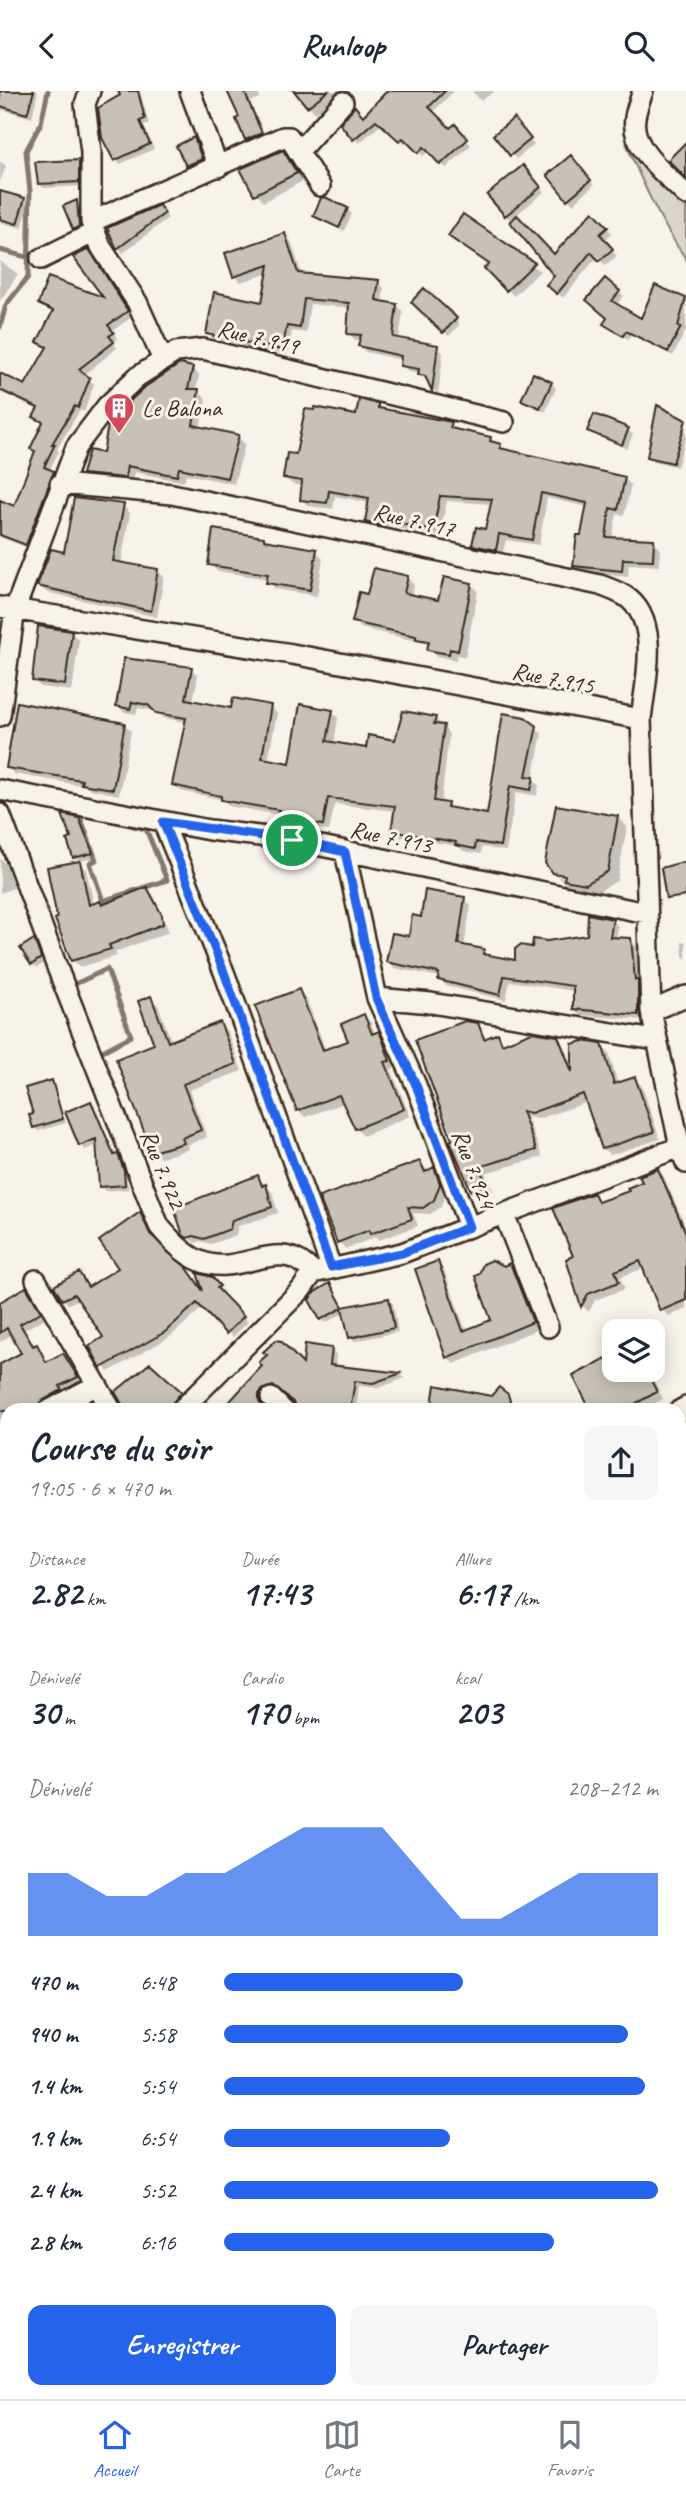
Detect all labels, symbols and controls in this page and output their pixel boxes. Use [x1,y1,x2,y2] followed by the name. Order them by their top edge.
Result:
[301,25,385,66] text: Runloop
[28,27,66,65] icon: back
[620,27,658,65] icon: search
[214,313,304,361] street label: Rue 7.919
[102,391,136,435] building icon: Le Balona
[142,393,223,423] place label: Le Balona
[370,496,459,544] street label: Rue 7.917
[510,655,598,701] street label: Rue 7.915
[262,810,322,870] pin
[347,814,437,861] street label: Rue 7.913
[273,821,311,859] icon: arrive
[134,1125,193,1215] street label: Rue 7.922
[445,1125,504,1215] street label: Rue 7.924
[602,1319,665,1382] map controls
[602,1319,665,1382] button: layers
[28,1424,210,1471] text: Course du soir
[584,1426,658,1500] button: share
[28,1474,171,1503] text: 19:05 · 6 × 470 m
[28,1547,85,1571] text: Distance
[241,1547,279,1571] text: Durée
[455,1547,491,1571] text: Allure
[28,1571,82,1616] text: 2.82
[241,1571,311,1616] text: 17:43
[455,1571,509,1616] text: 6:17
[82,1587,105,1611] text: km
[509,1587,539,1611] text: /km
[28,1666,79,1690] text: Dénivelé
[241,1666,283,1690] text: Cardio
[455,1666,480,1690] text: kcal
[28,1690,60,1735] text: 30
[241,1690,288,1735] text: 170
[455,1690,502,1735] text: 203
[60,1706,75,1730] text: m
[288,1706,319,1730] text: bpm
[28,1774,90,1803] text: Dénivelé
[567,1774,658,1803] text: 208–212 m
[28,1968,78,1997] text: 470 m
[140,1968,176,1997] text: 6:48
[28,2020,77,2049] text: 940 m
[140,2020,176,2049] text: 5:58
[28,2072,82,2101] text: 1.4 km
[140,2072,176,2101] text: 5:54
[28,2124,81,2153] text: 1.9 km
[140,2124,176,2153] text: 6:54
[28,2176,82,2205] text: 2.4 km
[140,2176,176,2205] text: 5:52
[28,2228,82,2257] text: 2.8 km
[140,2228,176,2257] text: 6:16
[28,2305,336,2385] button: Enregistrer
[350,2305,658,2385] button: Partager
[93,2416,136,2482] tab: Accueil
[323,2416,361,2482] tab: Carte
[547,2416,593,2482] tab: Favoris

